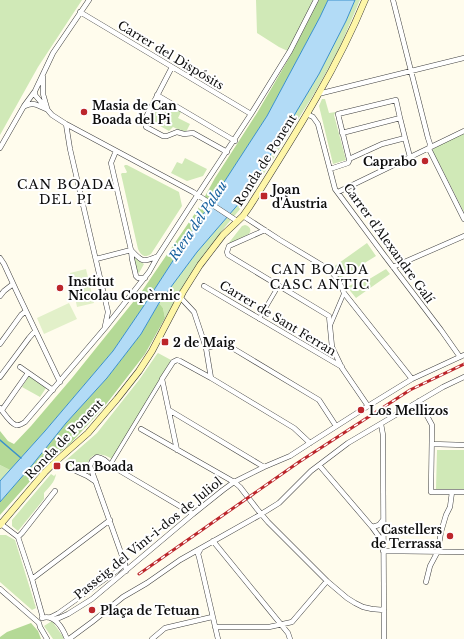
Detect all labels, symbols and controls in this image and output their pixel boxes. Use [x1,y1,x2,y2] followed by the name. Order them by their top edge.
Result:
[115,17,227,93] street label: Carrer del Dispósits
[92,98,177,127] place label: Masia de Can Boada del Pi
[79,107,89,117] marker: Masia de Can Boada del Pi
[231,111,300,209] street label: Ronda de Ponent
[363,154,417,169] place label: Caprabo
[420,156,430,166] marker: Caprabo
[17,176,115,208] district label: CAN BOADA DEL PI
[165,178,231,265] water label: Riera del Palau
[340,180,438,307] street label: Carrer d'Alexandre Galí
[269,182,327,211] place label: Joan d'Àustria
[259,191,269,201] marker: Joan d'Àustria
[270,261,370,293] district label: CAN BOADA CASC ANTIC
[68,274,180,303] place label: Institut Nicolau Copèrnic
[217,277,339,359] street label: Carrer de Sant Ferran
[55,283,65,293] marker: Institut Nicolau Copèrnic
[173,335,236,350] place label: 2 de Maig
[160,337,170,347] marker: 2 de Maig
[22,395,106,482] street label: Ronda de Ponent
[369,403,449,418] place label: Los Mellizos
[356,405,366,415] marker: Los Mellizos
[65,459,133,474] place label: Can Boada
[52,461,62,471] marker: Can Boada
[71,474,225,602] street label: Passeig del Vint-i-dos de Juliol
[371,522,442,551] place label: Castellers de Terrassa
[445,531,455,541] marker: Castellers de Terrassa
[100,603,200,618] place label: Plaça de Tetuan
[87,605,97,615] marker: Plaça de Tetuan

